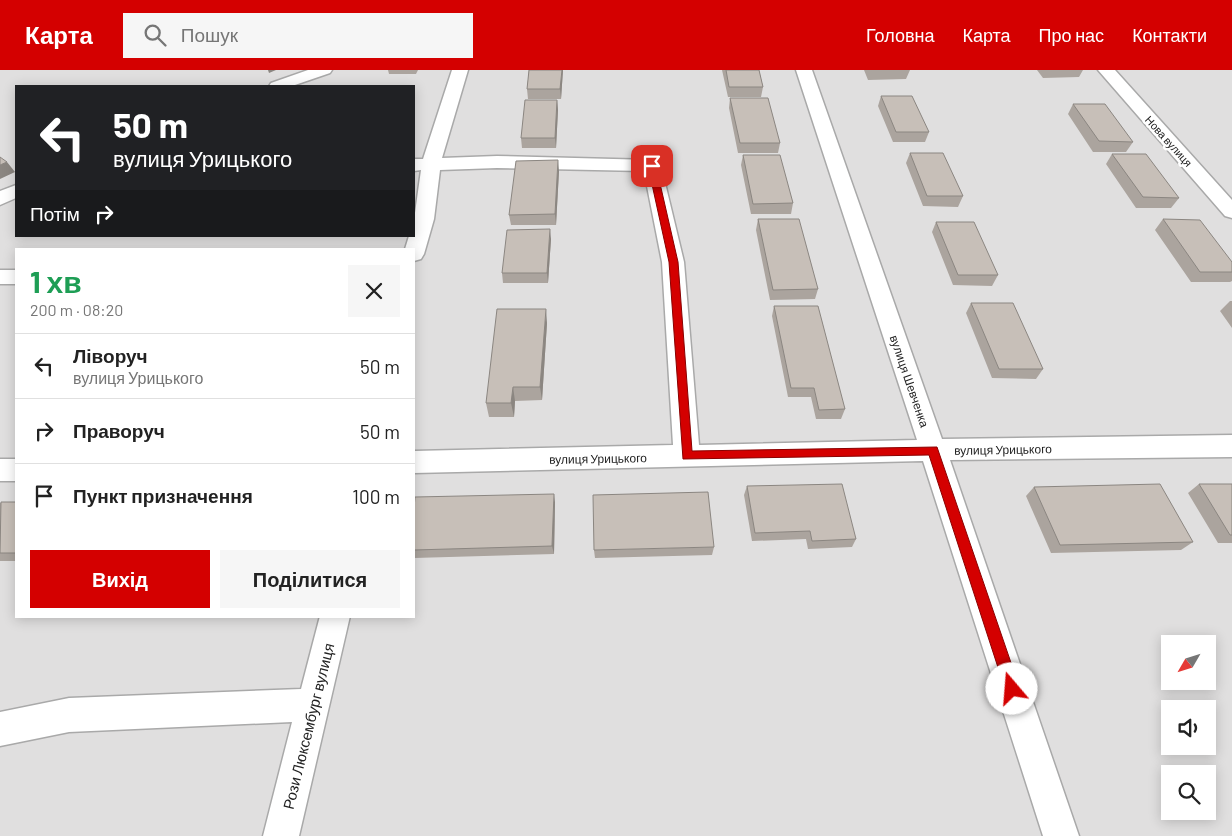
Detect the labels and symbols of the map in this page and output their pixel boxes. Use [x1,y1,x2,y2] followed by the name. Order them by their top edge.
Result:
[1143,113,1195,169] street label: Нова вулиця
[631,145,673,187] pin
[887,333,932,430] street label: вулиця Шевченка
[954,441,1052,458] street label: вулиця Урицького
[549,450,647,467] street label: вулиця Урицького
[1161,635,1216,690] north arrow
[279,641,337,811] street label: Рози Люксембург вулиця
[985,662,1037,714] position arrow

